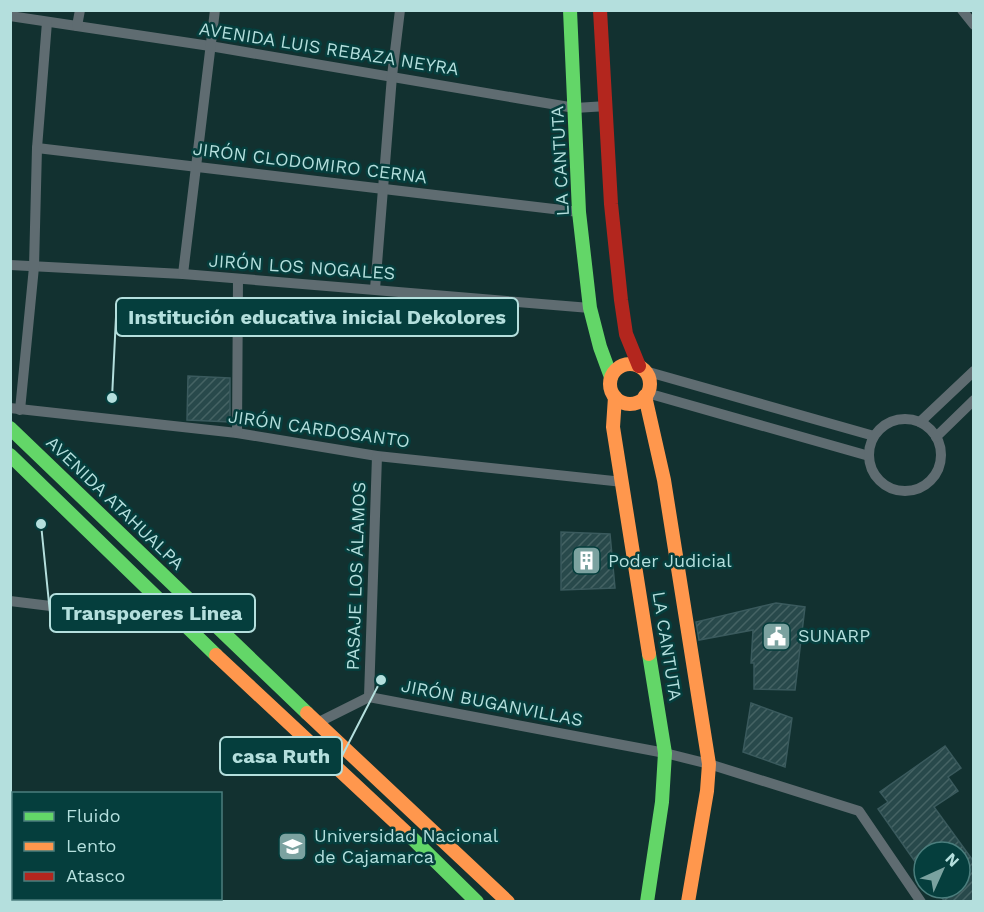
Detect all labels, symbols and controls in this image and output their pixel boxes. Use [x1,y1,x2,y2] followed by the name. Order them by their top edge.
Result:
[198,18,461,79] street label: AVENIDA LUIS REBAZA NEYRA
[546,105,573,217] street label: LA CANTUTA
[192,138,429,187] street label: JIRÓN CLODOMIRO CERNA
[208,250,396,284] street label: JIRÓN LOS NOGALES
[116,298,518,336] callout: Institución educativa inicial Dekolores
[128,305,506,329] text: Institución educativa inicial Dekolores
[227,405,411,452] street label: JIRÓN CARDOSANTO
[42,431,189,574] street label: AVENIDA ATAHUALPA
[342,481,369,671] street label: PASAJE LOS ÁLAMOS
[571,545,603,577] building icon: Poder Judicial
[608,550,732,571] place label: Poder Judicial
[648,590,687,702] street label: LA CANTUTA
[50,594,255,632] callout: Transpoeres Linea
[62,601,243,625] text: Transpoeres Linea
[761,620,793,652] public building icon: SUNARP
[798,625,870,646] place label: SUNARP
[399,675,585,730] street label: JIRÓN BUGANVILLAS
[220,737,342,775] callout: casa Ruth
[232,744,330,768] text: casa Ruth
[12,792,222,900] legend
[66,805,120,826] text: Fluido
[314,825,499,867] place label: Universidad Nacional de Cajamarca
[277,830,309,862] school or university icon: Universidad Nacional de Cajamarca
[66,835,116,856] text: Lento
[912,840,972,900] north arrow
[941,849,963,871] text: N
[66,865,125,886] text: Atasco

